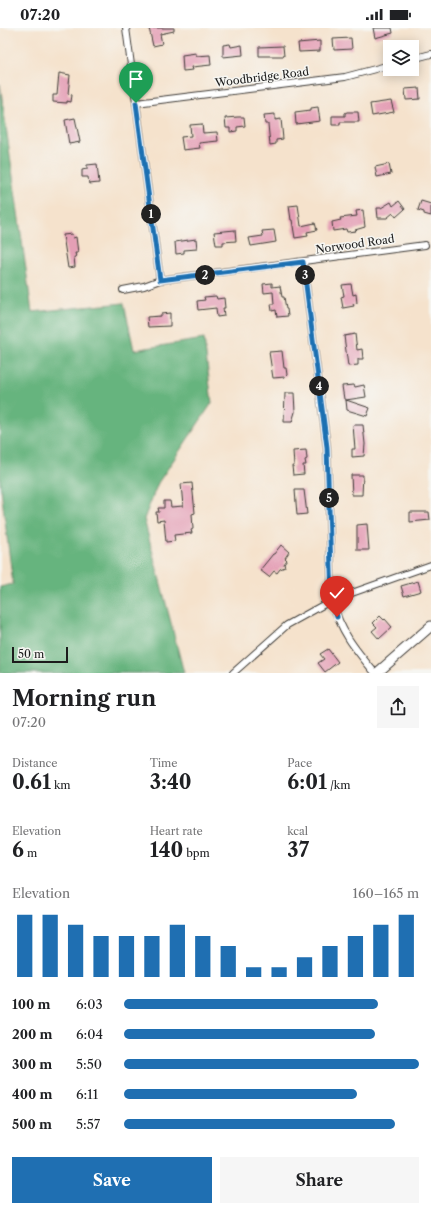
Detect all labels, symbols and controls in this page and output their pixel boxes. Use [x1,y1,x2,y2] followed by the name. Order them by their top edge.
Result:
[20,5,60,24] text: 07:20
[383,40,419,76] map controls
[383,40,419,76] button: layers
[119,62,153,103] pin
[213,64,310,90] street label: Woodbridge Road
[125,68,147,90] icon: arrive
[141,204,161,224] pin: 1
[149,207,153,221] text: 1
[315,232,396,256] street label: Norwood Road
[195,265,215,285] pin: 2
[295,265,315,285] pin: 3
[202,268,208,282] text: 2
[302,268,308,282] text: 3
[309,376,329,396] pin: 4
[316,379,322,393] text: 4
[319,488,339,508] pin: 5
[326,491,332,505] text: 5
[320,576,354,617] pin
[326,582,348,604] icon: check
[12,645,68,664] scale bar
[18,647,44,661] text: 50 m
[12,685,156,712] text: Morning run
[377,686,419,728] button: share
[12,714,46,730] text: 07:20
[12,756,58,770] text: Distance
[150,756,177,770] text: Time
[287,756,312,770] text: Pace
[12,770,51,794] text: 0.61
[150,770,192,794] text: 3:40
[287,770,327,794] text: 6:01
[51,778,71,792] text: km
[327,778,350,792] text: /km
[12,824,61,838] text: Elevation
[150,824,203,838] text: Heart rate
[287,824,308,838] text: kcal
[12,838,24,862] text: 6
[150,838,183,862] text: 140
[287,838,309,862] text: 37
[24,846,37,860] text: m
[183,846,210,860] text: bpm
[12,885,70,901] text: Elevation
[352,885,419,901] text: 160–165 m
[12,996,51,1012] text: 100 m
[76,996,103,1012] text: 6:03
[12,1026,52,1042] text: 200 m
[76,1026,103,1042] text: 6:04
[12,1056,52,1072] text: 300 m
[76,1056,102,1072] text: 5:50
[12,1086,52,1102] text: 400 m
[76,1086,98,1102] text: 6:11
[12,1116,52,1132] text: 500 m
[76,1116,100,1132] text: 5:57
[12,1157,212,1203] button: Save
[220,1157,419,1203] button: Share

